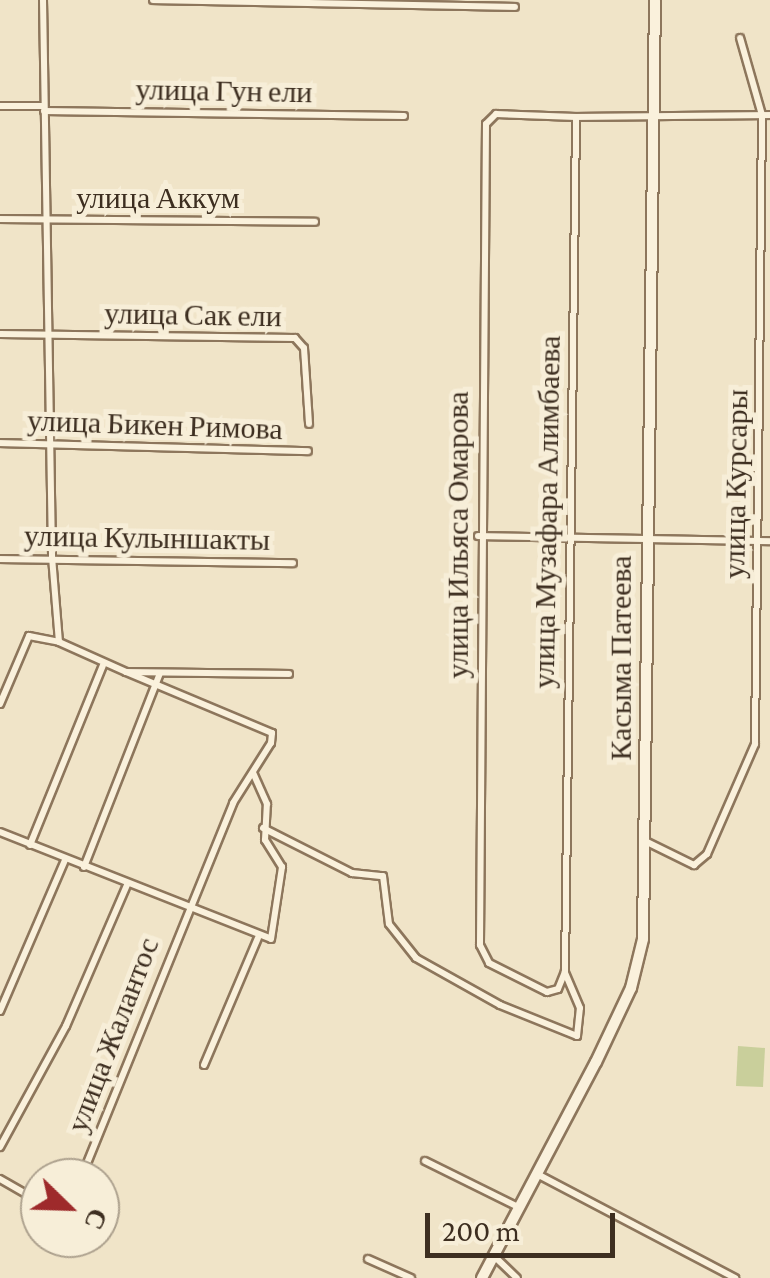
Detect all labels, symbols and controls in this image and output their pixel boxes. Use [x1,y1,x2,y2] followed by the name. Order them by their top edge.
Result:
[135,71,313,111] street label: улица Гун ели
[76,180,240,216] street label: улица Аккум
[104,295,282,335] street label: улица Сак ели
[526,335,568,689] street label: улица Музафара Алимбаева
[716,389,756,579] street label: улица Курсары
[440,391,476,679] street label: улица Ильяса Омарова
[27,403,283,447] street label: улица Бикен Римова
[24,518,270,558] street label: улица Кулыншакты
[603,555,639,761] street label: Касыма Патеева
[59,933,167,1137] street label: улица Жалантос
[20,1158,120,1258] north arrow
[430,1193,620,1255] scale bar
[78,1204,114,1234] text: С
[442,1214,520,1247] text: 200 m

